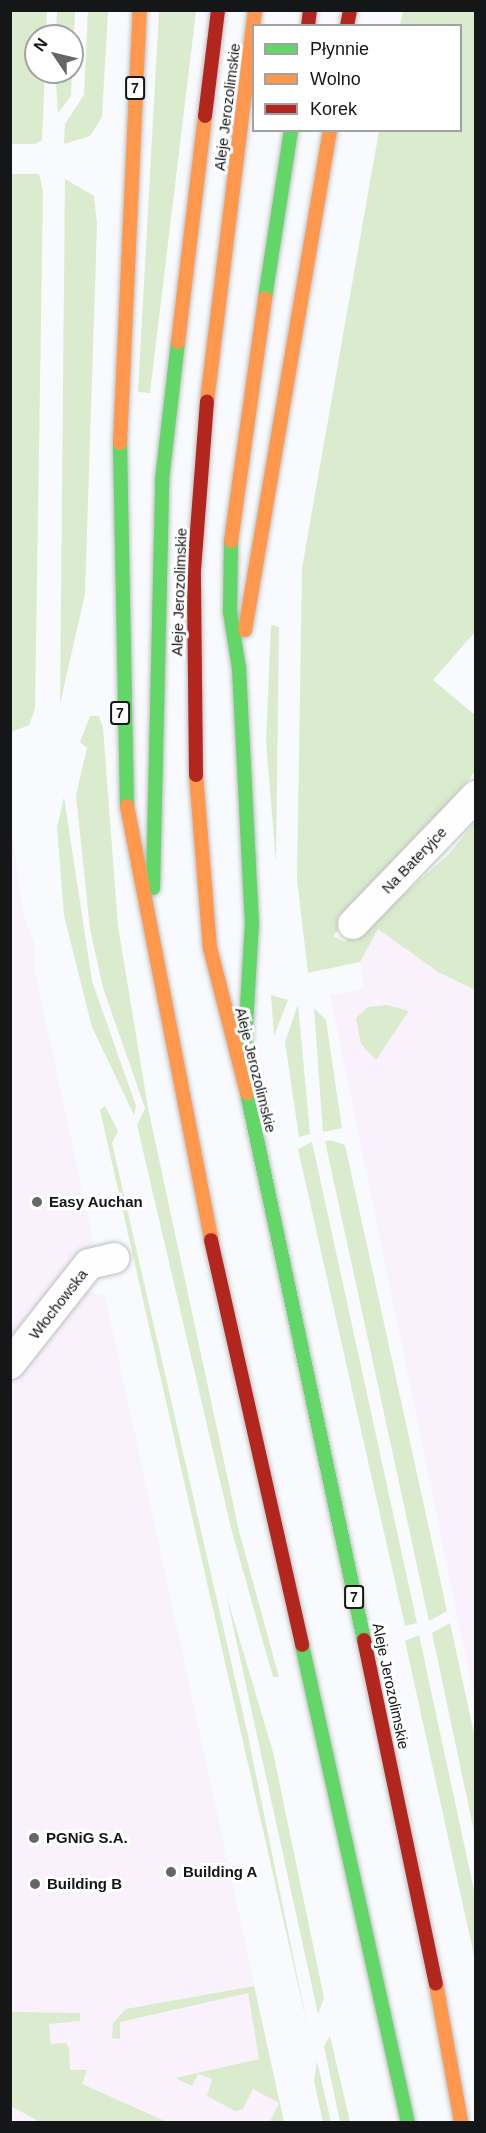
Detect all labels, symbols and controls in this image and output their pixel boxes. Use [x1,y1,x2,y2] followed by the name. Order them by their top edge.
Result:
[24,24,84,84] north arrow
[252,24,462,132] legend
[30,35,51,54] text: N
[310,39,369,59] text: Płynnie
[210,42,244,172] street label: Aleje Jerozolimskie
[310,69,361,89] text: Wolno
[124,77,146,99] road number: 7
[310,99,357,119] text: Korek
[168,528,190,656] street label: Aleje Jerozolimskie
[110,702,130,724] road number: 7
[378,823,450,897] street label: Na Bateryjce
[232,1006,280,1134] street label: Aleje Jerozolimskie
[49,1193,143,1211] place label: Easy Auchan
[30,1195,44,1209] marker: Easy Auchan
[25,1265,91,1343] street label: Włochowska
[344,1586,364,1608] road number: 7
[369,1621,413,1751] street label: Aleje Jerozolimskie
[46,1829,128,1847] place label: PGNiG S.A.
[27,1831,41,1845] marker: PGNiG S.A.
[183,1863,258,1881] place label: Building A
[164,1865,178,1879] marker: Building A
[47,1875,122,1893] place label: Building B
[28,1877,42,1891] marker: Building B

